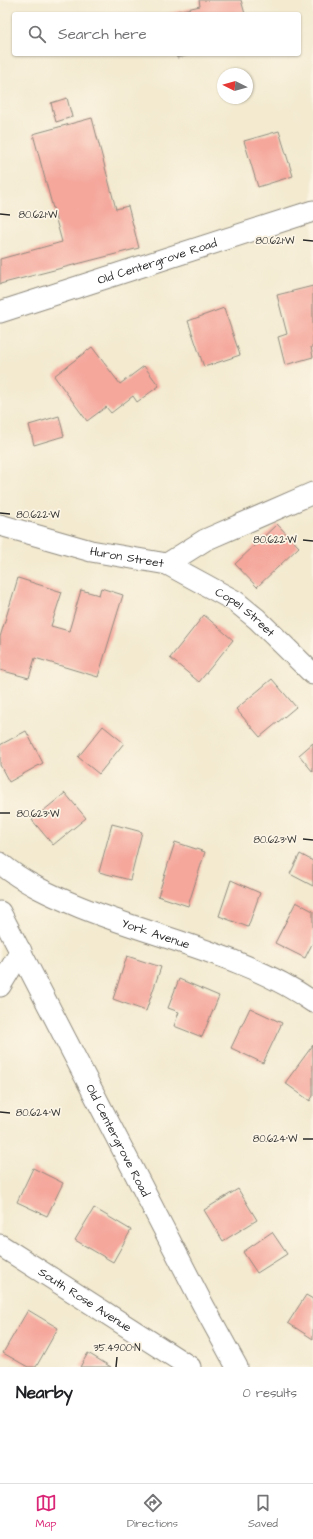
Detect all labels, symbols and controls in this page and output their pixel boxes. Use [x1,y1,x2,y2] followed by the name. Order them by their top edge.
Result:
[12,12,301,56] search box
[26,23,48,45] icon: search
[58,24,147,45] text: Search here
[217,68,253,104] north arrow
[18,208,58,222] text: 80.621°W
[95,234,219,289] street label: Old Centergrove Road
[255,234,295,248] text: 80.621°W
[16,508,60,522] text: 80.622°W
[253,533,297,547] text: 80.622°W
[89,542,165,572] street label: Huron Street
[212,583,279,641] street label: Copel Street
[17,807,60,821] text: 80.623°W
[254,833,297,847] text: 80.623°W
[119,914,193,953] street label: York Avenue
[82,1081,154,1200] street label: Old Centergrove Road
[16,1106,61,1120] text: 80.624°W
[253,1132,298,1146] text: 80.624°W
[35,1263,135,1336] street label: South Rose Avenue
[93,1341,141,1355] text: 35.4900°N
[16,1381,73,1405] text: Nearby
[242,1384,297,1402] text: 0 results
[35,1492,57,1531] tab: Map
[127,1492,178,1531] tab: Directions
[248,1492,278,1531] tab: Saved

